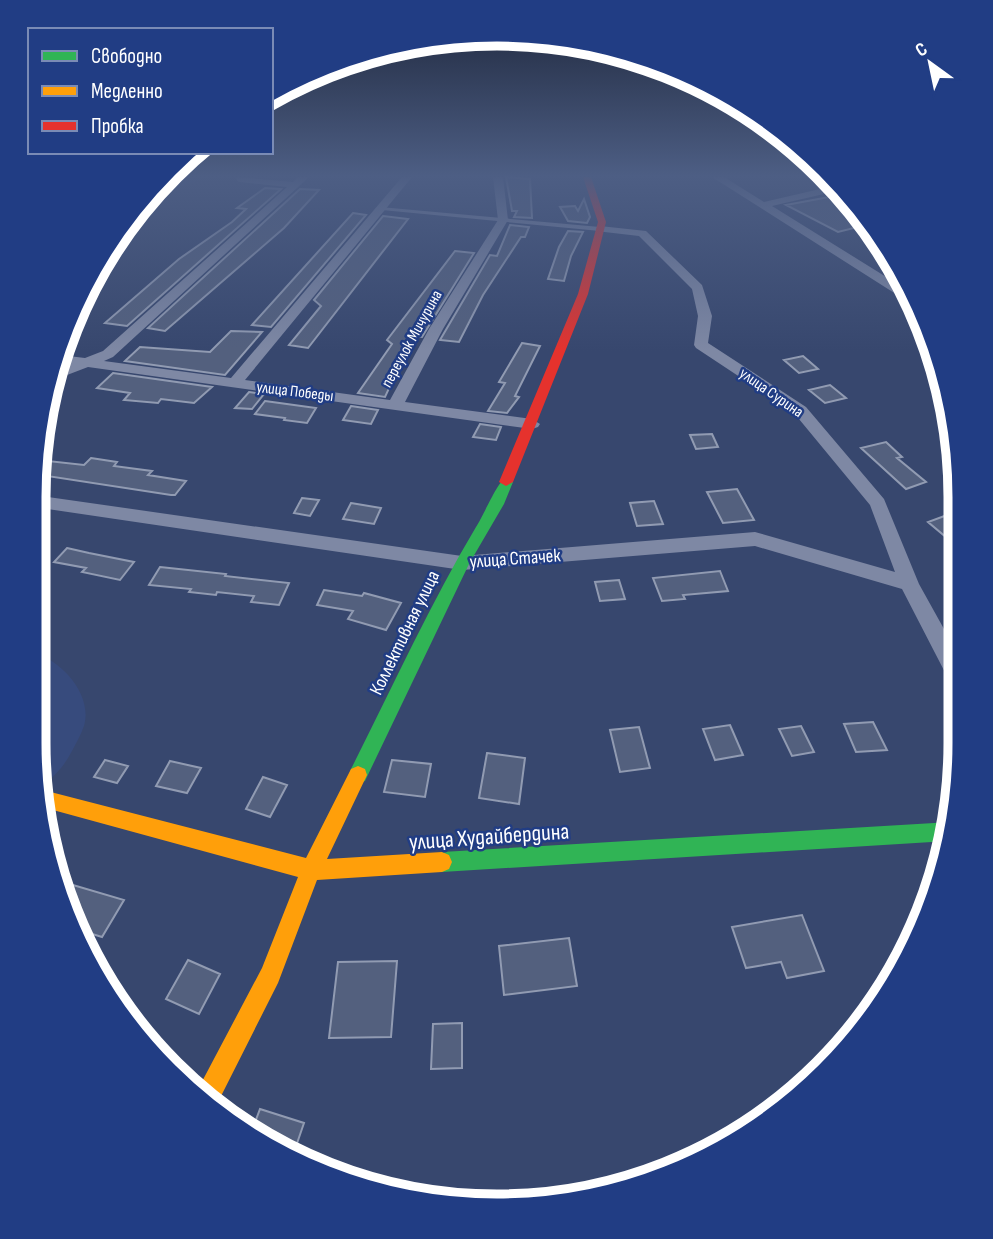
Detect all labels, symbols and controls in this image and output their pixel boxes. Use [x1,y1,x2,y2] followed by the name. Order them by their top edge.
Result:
[28,28,273,154] legend
[895,28,965,98] north arrow
[911,38,932,62] text: С
[91,44,162,69] text: Свободно
[91,79,163,104] text: Медленно
[91,114,144,139] text: Пробка
[377,287,447,391] street label: переулок Мичурина
[735,364,807,422] street label: улица Сурина
[255,378,335,406] street label: улица Победы
[469,544,562,574] street label: улица Стачек
[365,567,445,699] street label: Коллективная улица
[408,817,570,857] street label: улица Худайбердина

